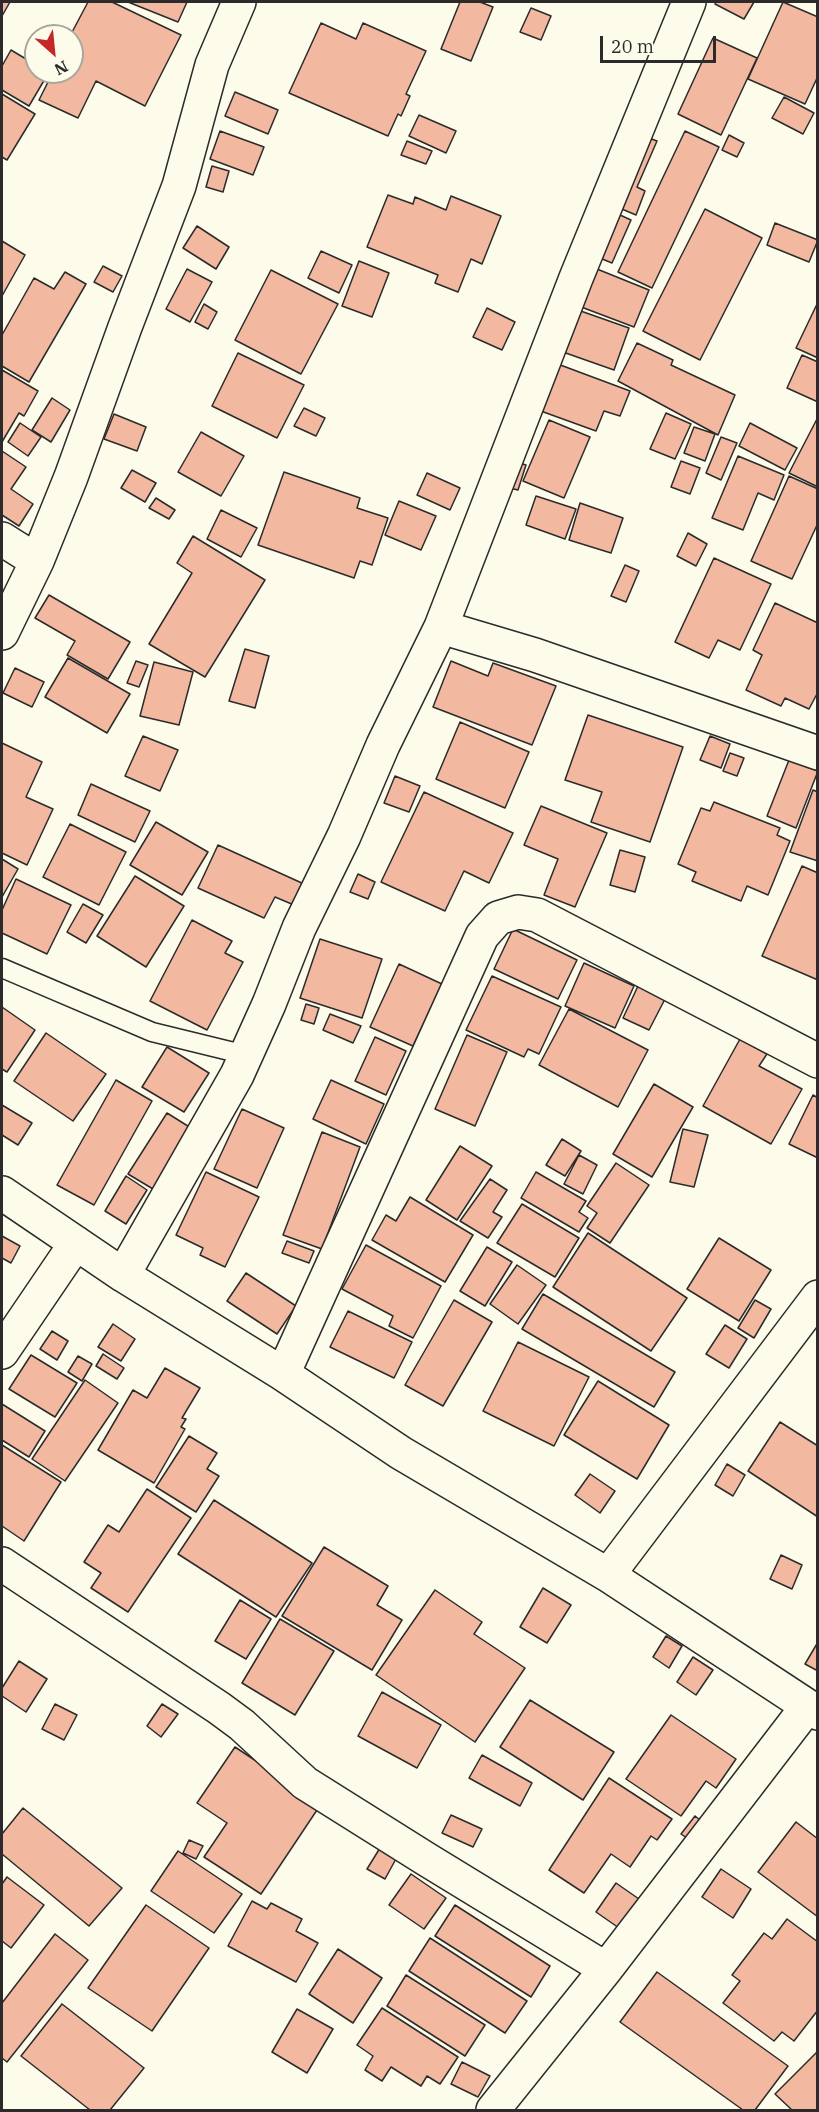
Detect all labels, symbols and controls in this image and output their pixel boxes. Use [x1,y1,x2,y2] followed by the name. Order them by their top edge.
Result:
[24,24,84,84] north arrow
[603,24,718,62] scale bar
[611,35,654,58] text: 20 m
[51,56,71,80] text: N

